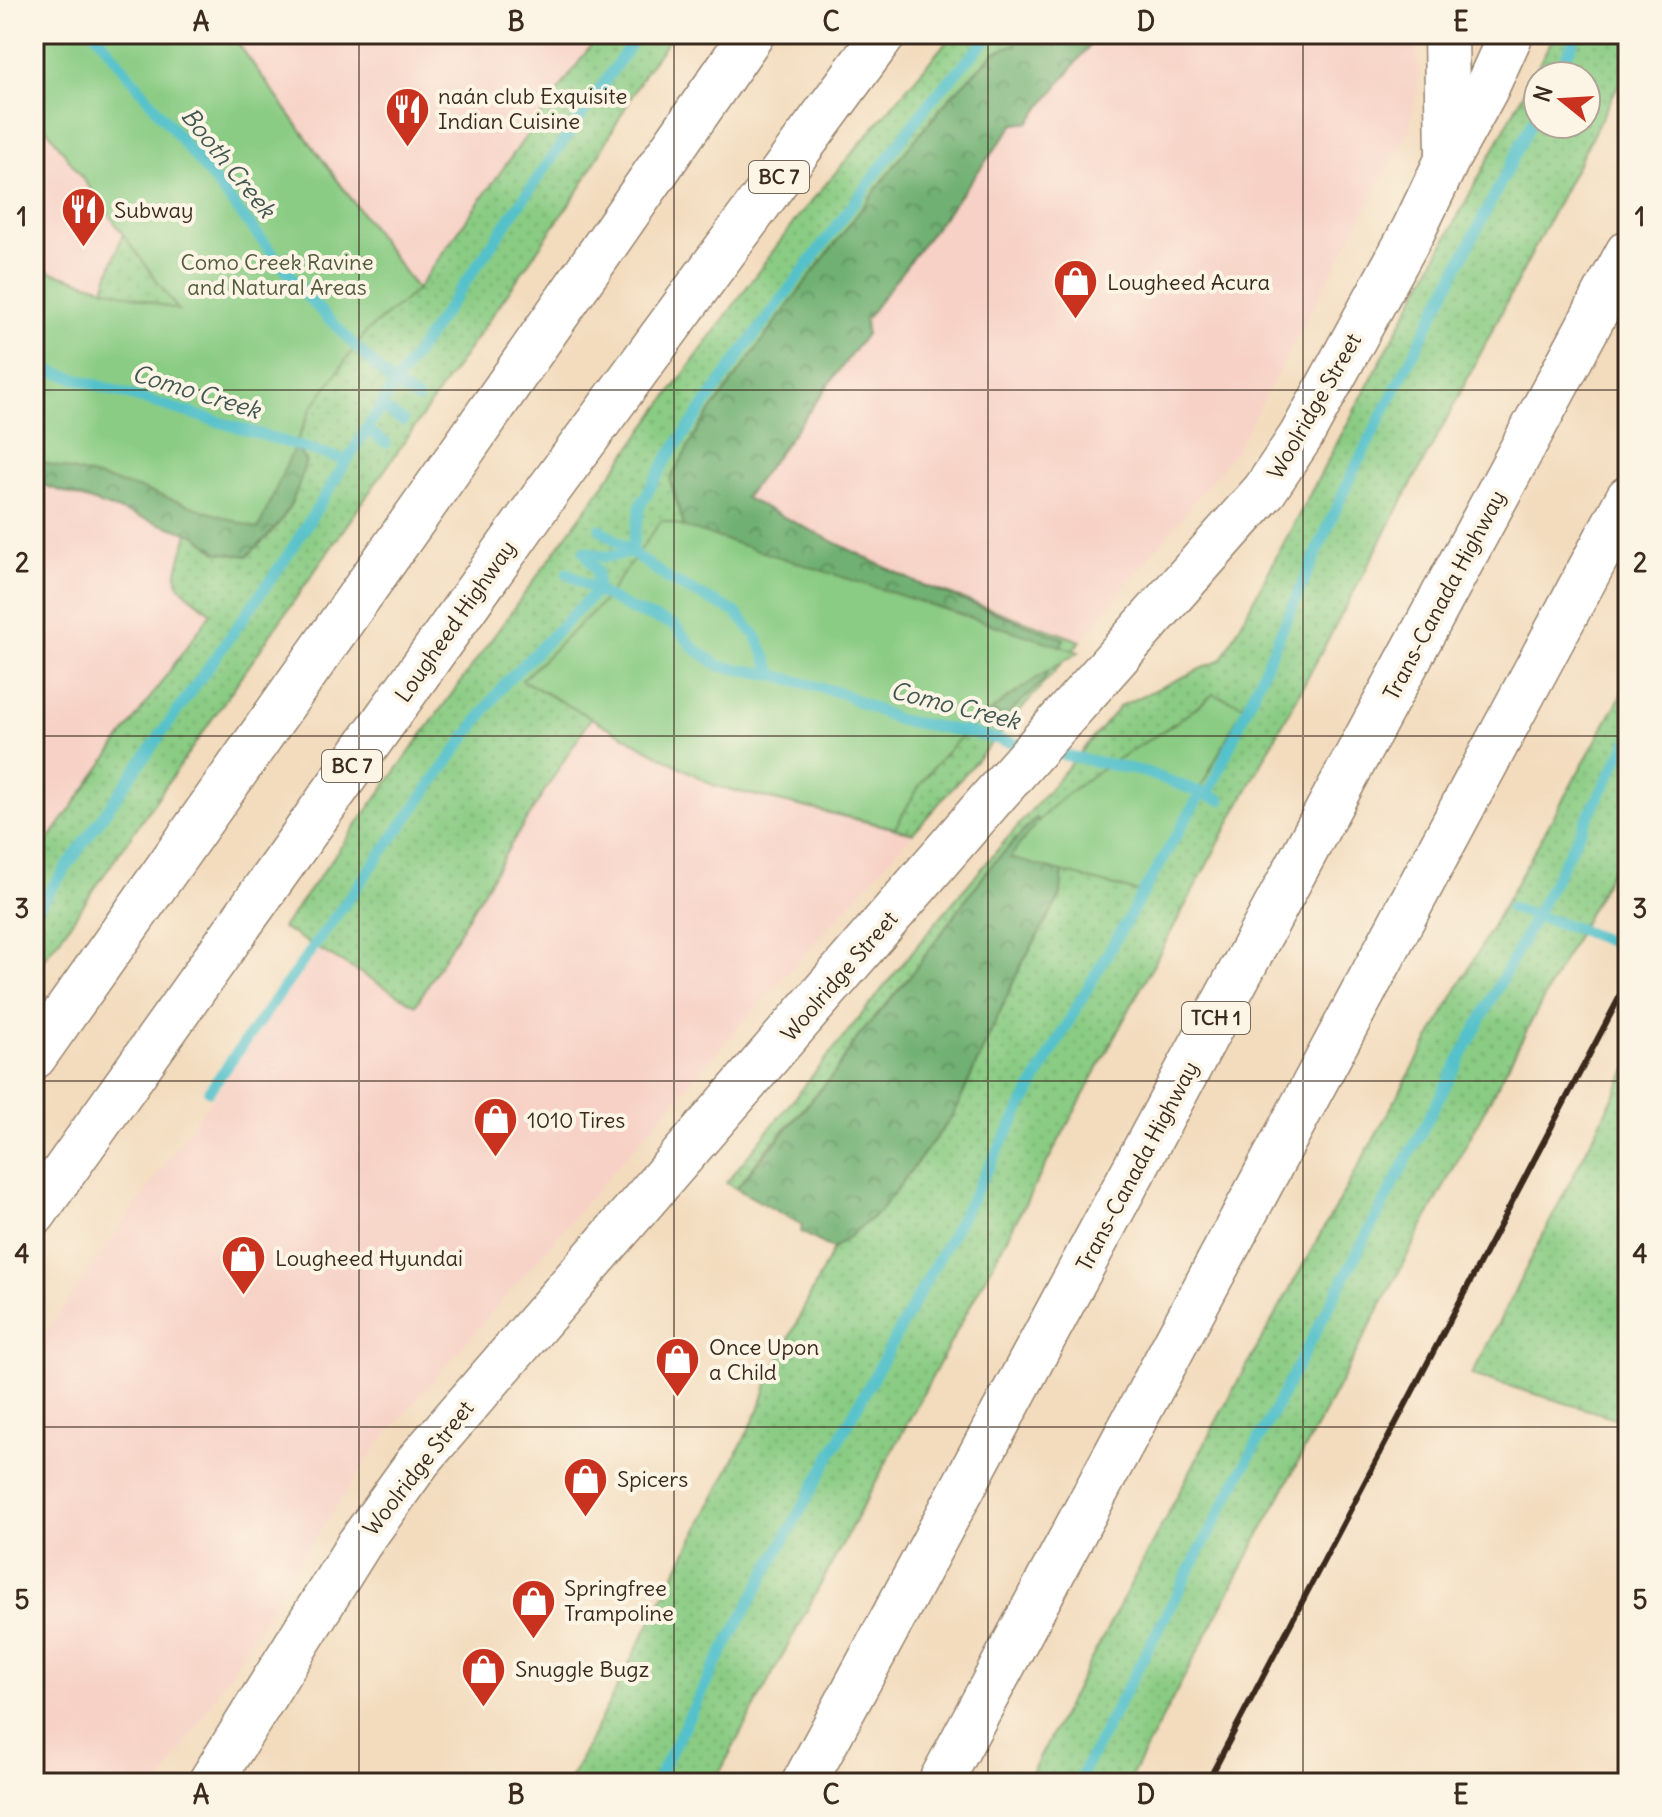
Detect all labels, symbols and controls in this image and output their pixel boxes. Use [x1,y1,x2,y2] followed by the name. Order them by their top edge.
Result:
[193,5,210,38] text: A
[507,5,525,38] text: B
[822,5,840,38] text: C
[1137,5,1155,38] text: D
[1453,5,1469,38] text: E
[1522,60,1602,140] north arrow
[438,82,627,135] place label: naán club Exquisite Indian Cuisine
[1527,82,1559,105] text: N
[383,85,431,148] restaurant icon: naán club Exquisite Indian Cuisine
[175,101,283,225] water label: Booth Creek
[749,161,809,193] road number: BC 7
[59,186,107,249] restaurant icon: Subway
[114,196,193,224] place label: Subway
[17,200,27,233] text: 1
[1635,200,1645,233] text: 1
[181,248,374,301] park label: Como Creek Ravine and Natural Areas
[1052,258,1100,321] shop icon: Lougheed Acura
[1107,268,1270,296] place label: Lougheed Acura
[1261,328,1367,484] street label: Woolridge Street
[129,357,266,425] water label: Como Creek
[1377,485,1511,705] street label: Trans-Canada Highway
[389,535,521,707] street label: Lougheed Highway
[15,546,29,579] text: 2
[1633,546,1647,579] text: 2
[888,674,1025,736] water label: Como Creek
[322,750,382,782] road number: BC 7
[15,892,29,925] text: 3
[1633,892,1647,925] text: 3
[775,905,903,1047] street label: Woolridge Street
[1182,1002,1250,1034] road number: TCH 1
[1070,1056,1204,1276] street label: Trans-Canada Highway
[472,1096,520,1159] shop icon: 1010 Tires
[527,1106,625,1134] place label: 1010 Tires
[220,1234,268,1297] shop icon: Lougheed Hyundai
[14,1237,30,1270] text: 4
[1632,1237,1648,1270] text: 4
[275,1244,463,1272] place label: Lougheed Hyundai
[709,1333,819,1386] place label: Once Upon a Child
[654,1336,702,1399] shop icon: Once Upon a Child
[357,1395,479,1541] street label: Woolridge Street
[562,1455,610,1518] shop icon: Spicers
[617,1465,688,1493] place label: Spicers
[564,1574,674,1627] place label: Springfree Trampoline
[509,1577,557,1640] shop icon: Springfree Trampoline
[15,1583,30,1616] text: 5
[1633,1583,1648,1616] text: 5
[460,1645,508,1708] shop icon: Snuggle Bugz
[515,1655,649,1683] place label: Snuggle Bugz
[193,1778,210,1811] text: A
[507,1778,525,1811] text: B
[822,1778,840,1811] text: C
[1137,1778,1155,1811] text: D
[1453,1778,1469,1811] text: E

